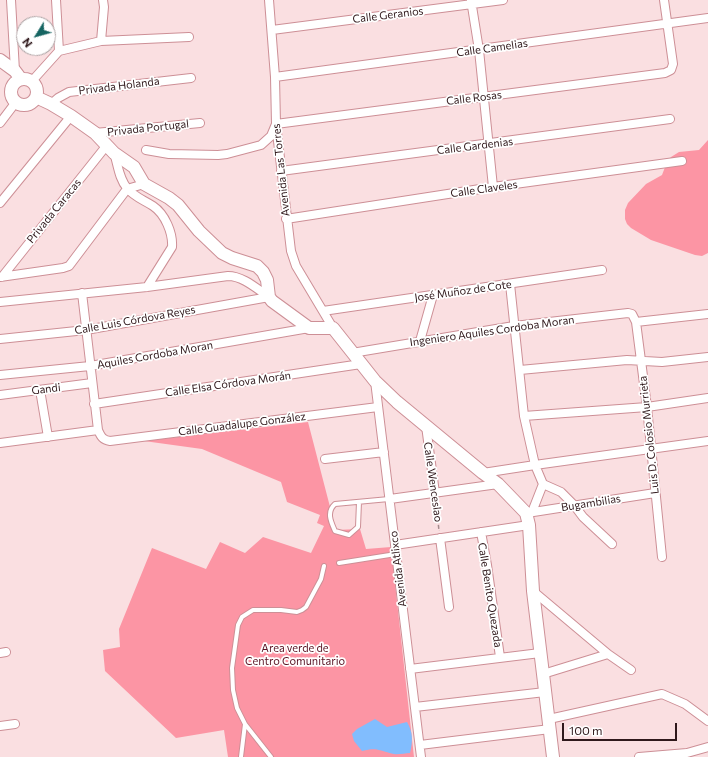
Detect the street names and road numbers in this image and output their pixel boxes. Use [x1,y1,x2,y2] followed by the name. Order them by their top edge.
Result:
[352,4,424,26] street label: Calle Geranios
[456,36,528,60] street label: Calle Camelias
[78,74,160,98] street label: Privada Holanda
[445,88,503,108] street label: Calle Rosas
[106,117,190,139] street label: Privada Portugal
[270,123,292,217] street label: Avenida Las Torres
[436,135,514,157] street label: Calle Gardenias
[24,176,84,246] street label: Privada Caracas
[450,178,518,200] street label: Calle Claveles
[413,278,513,304] street label: José Muñoz de Cote
[73,303,197,337] street label: Calle Luis Córdova Reyes
[409,313,575,349] street label: Ingeniero Aquiles Cordoba Moran
[96,338,214,372] street label: Aquiles Cordoba Moran
[164,369,292,399] street label: Calle Elsa Córdova Morán
[636,375,662,495] street label: Luis D. Colosio Murrieta
[31,381,61,397] street label: Gandi
[177,410,307,438] street label: Calle Guadalupe González
[421,441,445,523] street label: Calle Wenceslao
[560,492,622,514] street label: Bugambilias
[387,530,409,608] street label: Avenida Atlixco
[475,542,505,648] street label: Calle Benito Quezada

